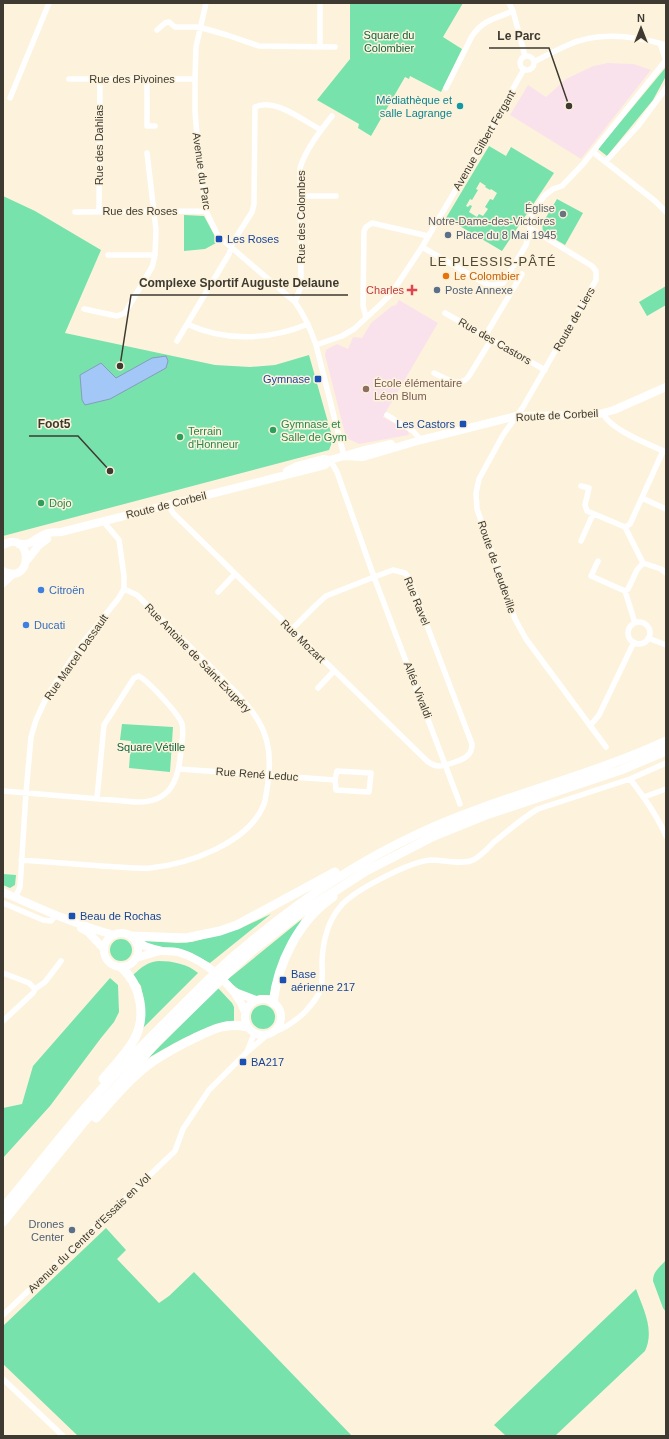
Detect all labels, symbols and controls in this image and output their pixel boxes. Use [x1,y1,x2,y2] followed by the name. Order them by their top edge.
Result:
[621,8,661,48] north arrow
[637,12,645,24] text: N
[489,24,549,48] callout: Le Parc
[364,29,414,54] park label: Square du Colombier
[497,29,541,43] text: Le Parc
[89,73,175,85] street label: Rue des Pivoines
[450,88,518,192] street label: Avenue Gilbert Fergant
[376,94,452,119] place label: Médiathèque et salle Lagrange
[455,101,465,111] marker: Médiathèque et salle Lagrange
[93,104,105,185] street label: Rue des Dahlias
[191,132,213,211] street label: Avenue du Parc
[295,170,307,264] street label: Rue des Colombes
[428,202,555,227] place label: Église Notre-Dame-des-Victoires
[102,205,178,217] street label: Rue des Roses
[558,209,568,219] marker: Église Notre-Dame-des-Victoires
[456,229,556,241] place label: Place du 8 Mai 1945
[443,230,453,240] marker: Place du 8 Mai 1945
[227,233,279,245] place label: Les Roses
[214,234,224,244] marker: Les Roses
[430,254,557,269] district label: LE PLESSIS-PÂTÉ
[454,270,520,282] place label: Le Colombier
[131,271,348,295] callout: Complexe Sportif Auguste Delaune
[441,271,451,281] marker: Le Colombier
[139,276,339,290] text: Complexe Sportif Auguste Delaune
[366,284,404,296] place label: Charles
[445,284,513,296] place label: Poste Annexe
[407,285,417,295] marker: Charles
[432,285,442,295] marker: Poste Annexe
[551,285,597,353] street label: Route de Liers
[457,315,534,367] street label: Rue des Castors
[263,373,310,385] place label: Gymnase
[313,374,323,384] marker: Gymnase
[374,377,462,402] place label: École élémentaire Léon Blum
[361,384,371,394] marker: École élémentaire Léon Blum
[515,407,599,423] street label: Route de Corbeil
[29,412,78,436] callout: Foot5
[38,417,71,431] text: Foot5
[281,418,347,443] place label: Gymnase et Salle de Gym
[396,418,455,430] place label: Les Castors
[458,419,468,429] marker: Les Castors
[188,425,239,450] place label: Terrain d'Honneur
[268,425,278,435] marker: Gymnase et Salle de Gym
[175,432,185,442] marker: Terrain d'Honneur
[124,489,208,521] street label: Route de Corbeil
[49,497,72,509] place label: Dojo
[36,498,46,508] marker: Dojo
[475,519,519,615] street label: Route de Leudeville
[402,575,432,627] street label: Rue Ravel
[49,584,84,596] place label: Citroën
[36,585,46,595] marker: Citroën
[142,601,254,716] street label: Rue Antoine de Saint-Exupéry
[42,612,110,702] street label: Rue Marcel Dassault
[278,617,328,665] street label: Rue Mozart
[34,619,65,631] place label: Ducati
[21,620,31,630] marker: Ducati
[402,660,434,720] street label: Allée Vivaldi
[117,741,185,753] park label: Square Vétille
[215,765,299,783] street label: Rue René Leduc
[80,910,162,922] place label: Beau de Rochas
[67,911,77,921] marker: Beau de Rochas
[291,968,355,993] place label: Base aérienne 217
[278,975,288,985] marker: Base aérienne 217
[251,1056,284,1068] place label: BA217
[238,1057,248,1067] marker: BA217
[25,1171,153,1295] street label: Avenue du Centre d'Essais en Vol
[29,1218,64,1243] place label: Drones Center
[67,1225,77,1235] marker: Drones Center

